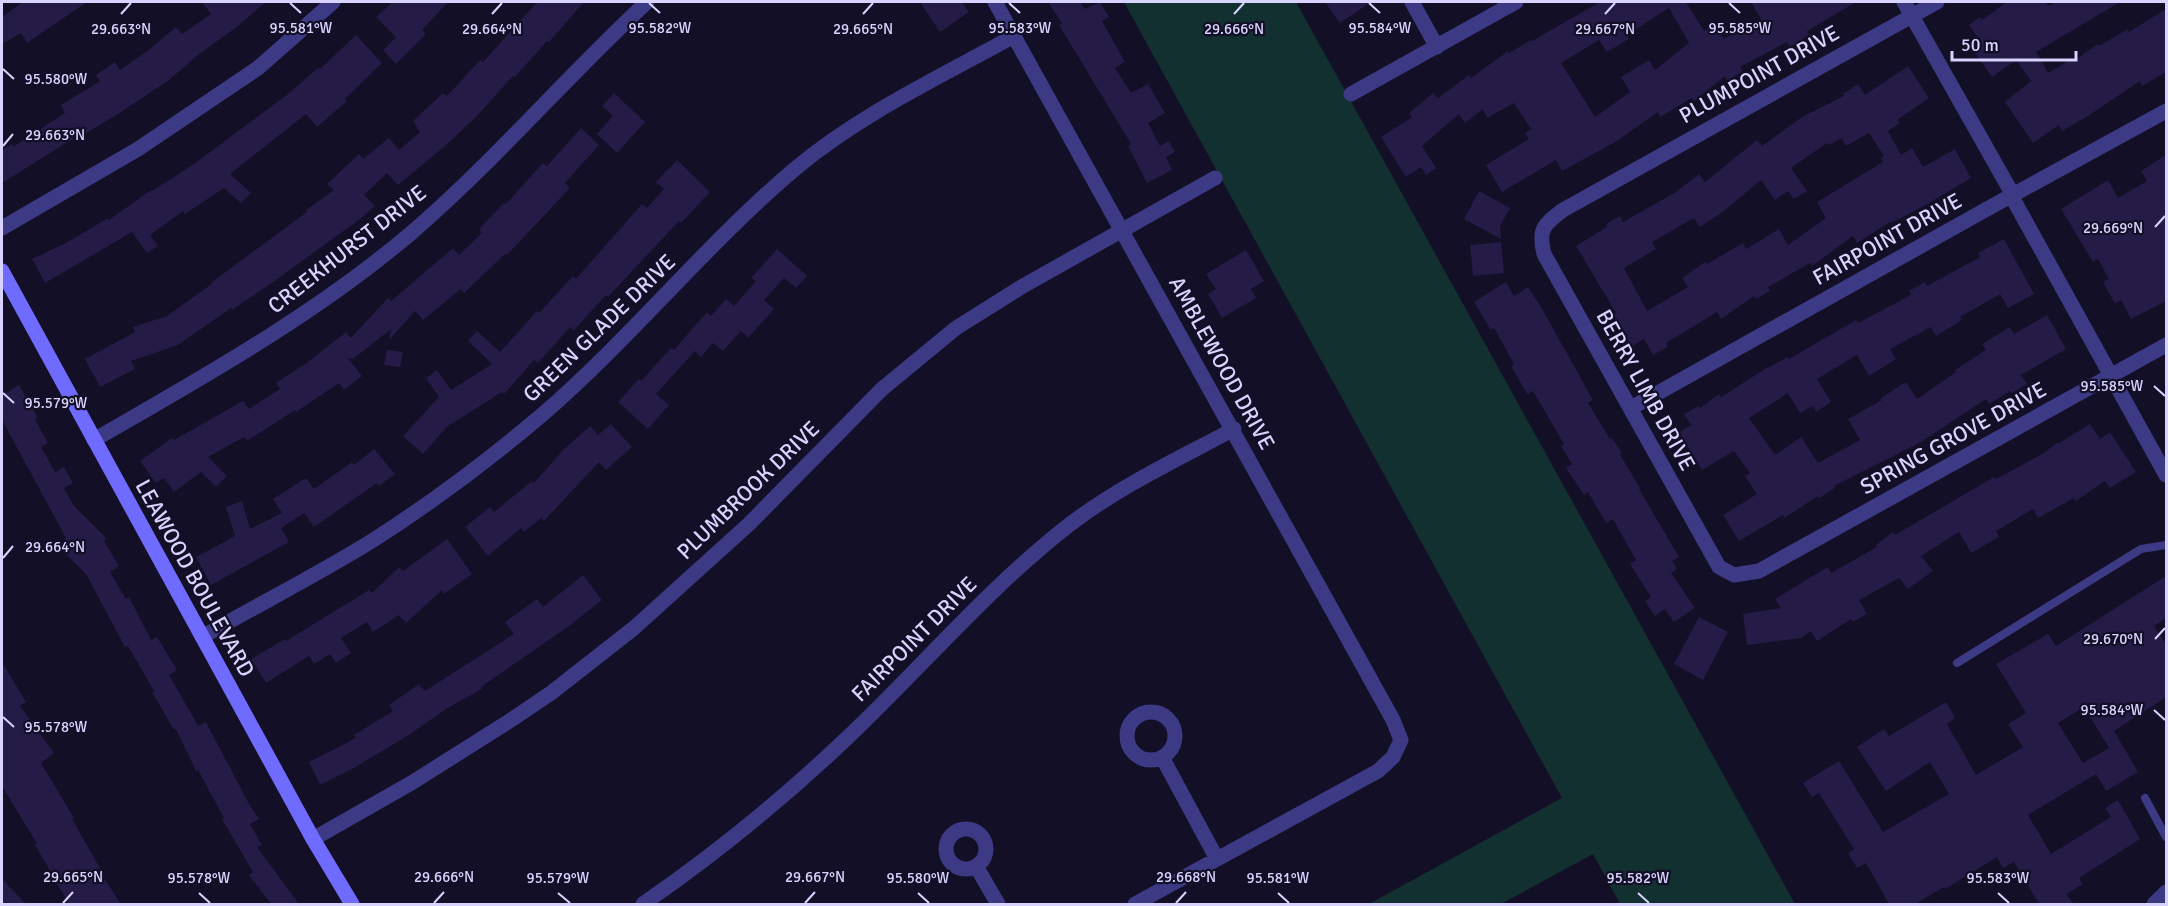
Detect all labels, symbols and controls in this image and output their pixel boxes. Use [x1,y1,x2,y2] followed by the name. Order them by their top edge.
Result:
[270,19,333,37] text: 95.581°W
[629,19,692,37] text: 95.582°W
[989,19,1052,37] text: 95.583°W
[1349,19,1412,37] text: 95.584°W
[1674,19,1844,129] street label: PLUMPOINT DRIVE
[1709,19,1772,37] text: 95.585°W
[91,20,151,38] text: 29.663°N
[462,20,522,38] text: 29.664°N
[833,20,893,38] text: 29.665°N
[1204,20,1264,38] text: 29.666°N
[1575,20,1635,38] text: 29.667°N
[1952,24,2076,62] scale bar
[1961,34,1999,56] text: 50 m
[25,70,88,88] text: 95.580°W
[25,126,85,144] text: 29.663°N
[262,179,432,319] street label: CREEKHURST DRIVE
[1808,187,1966,291] street label: FAIRPOINT DRIVE
[2083,219,2143,237] text: 29.669°N
[517,248,681,408] street label: GREEN GLADE DRIVE
[1163,272,1281,454] street label: AMBLEWOOD DRIVE
[1591,305,1701,475] street label: BERRY LIMB DRIVE
[1855,376,2051,500] street label: SPRING GROVE DRIVE
[2081,377,2144,395] text: 95.585°W
[25,394,88,412] text: 95.579°W
[671,415,825,565] street label: PLUMBROOK DRIVE
[129,474,261,682] street label: LEAWOOD BOULEVARD
[25,538,85,556] text: 29.664°N
[846,571,982,707] street label: FAIRPOINT DRIVE
[2083,630,2143,648] text: 29.670°N
[2081,701,2144,719] text: 95.584°W
[25,718,88,736] text: 95.578°W
[43,868,103,886] text: 29.665°N
[414,868,474,886] text: 29.666°N
[785,868,845,886] text: 29.667°N
[1156,868,1216,886] text: 29.668°N
[168,869,231,887] text: 95.578°W
[527,869,590,887] text: 95.579°W
[887,869,950,887] text: 95.580°W
[1247,869,1310,887] text: 95.581°W
[1607,869,1670,887] text: 95.582°W
[1967,869,2030,887] text: 95.583°W

